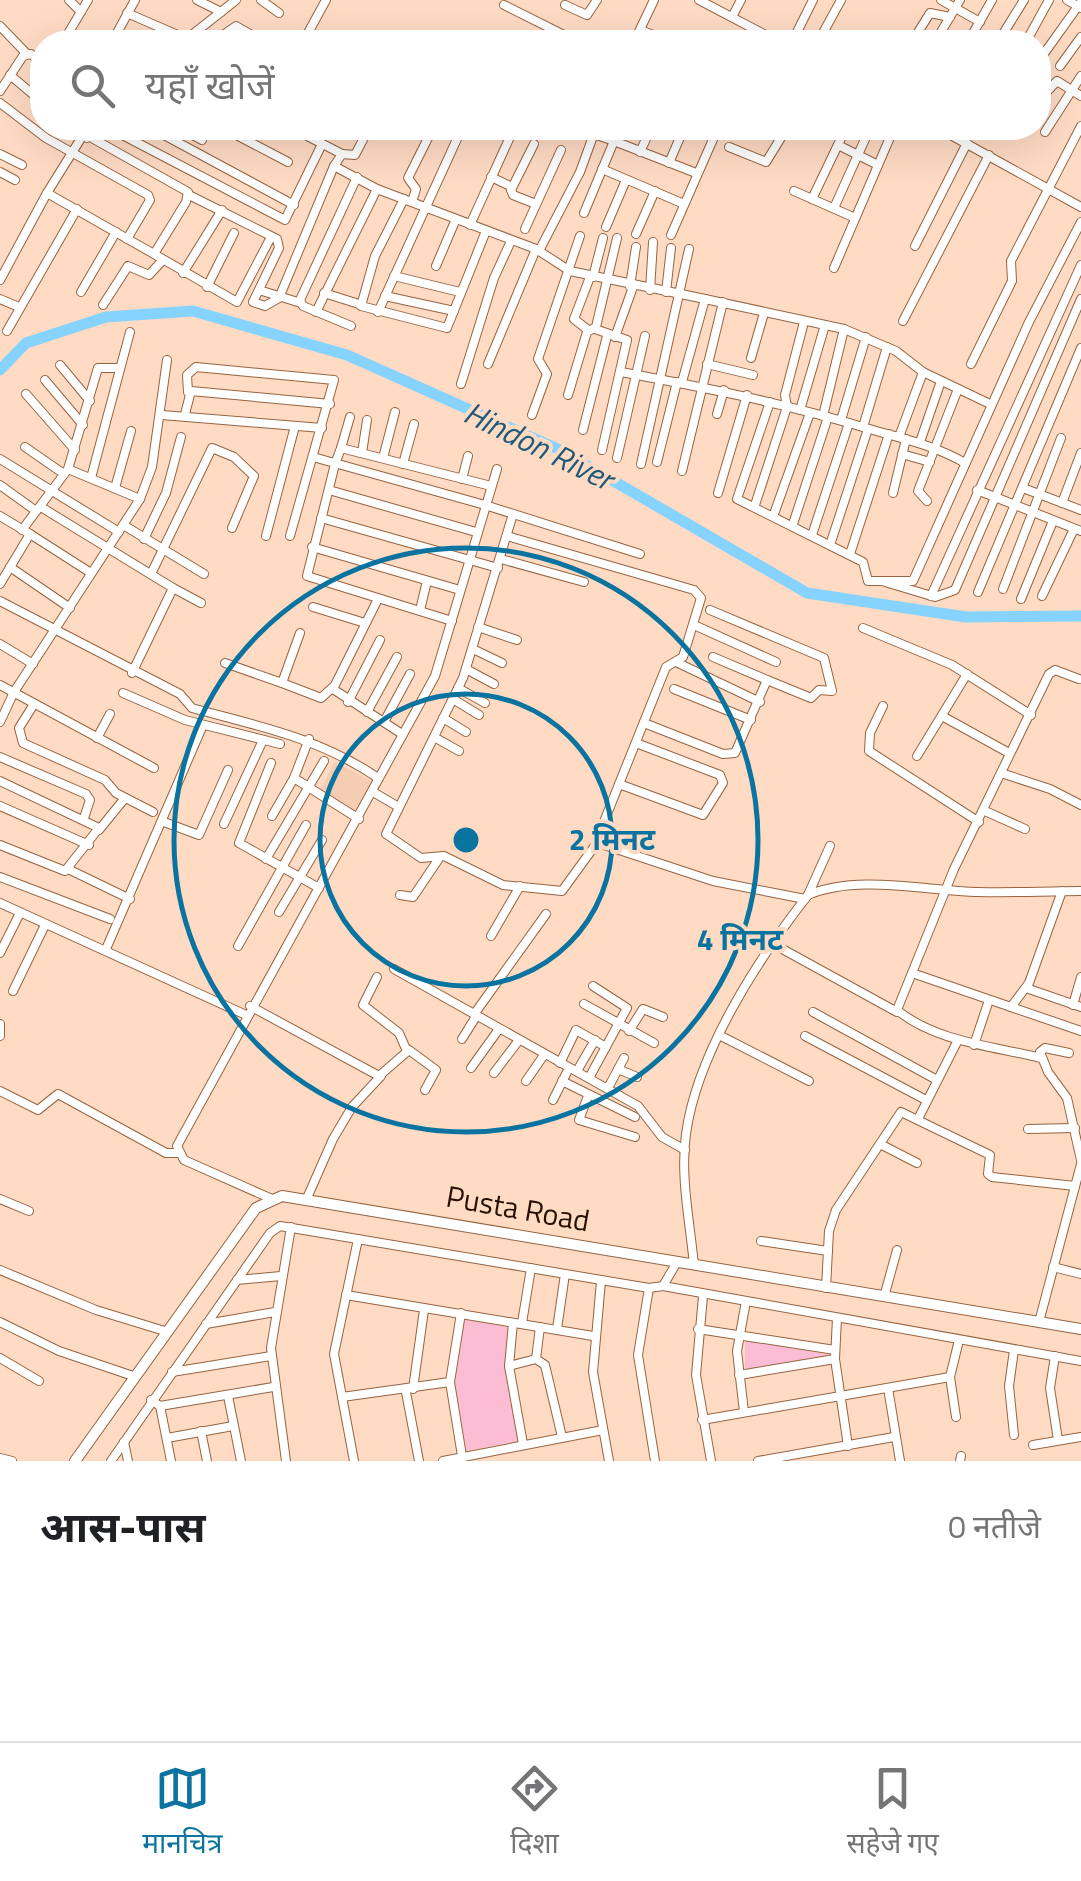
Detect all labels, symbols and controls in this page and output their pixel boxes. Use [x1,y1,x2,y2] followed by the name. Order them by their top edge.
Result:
[30,30,1051,140] search box
[145,56,275,114] text: यहाँ खोजें
[65,58,120,113] icon: search
[456,388,625,504] water label: Hindon River
[569,816,656,862] text: 2 मिनट
[448,822,484,858] centre of rings
[697,916,784,962] text: 4 मिनट
[443,1173,593,1243] street label: Pusta Road
[40,1494,205,1558] text: आस-पास
[948,1502,1041,1550] text: 0 नतीजे
[142,1761,222,1864] tab: मानचित्र
[507,1761,562,1864] tab: दिशा
[847,1761,939,1864] tab: सहेजे गए

